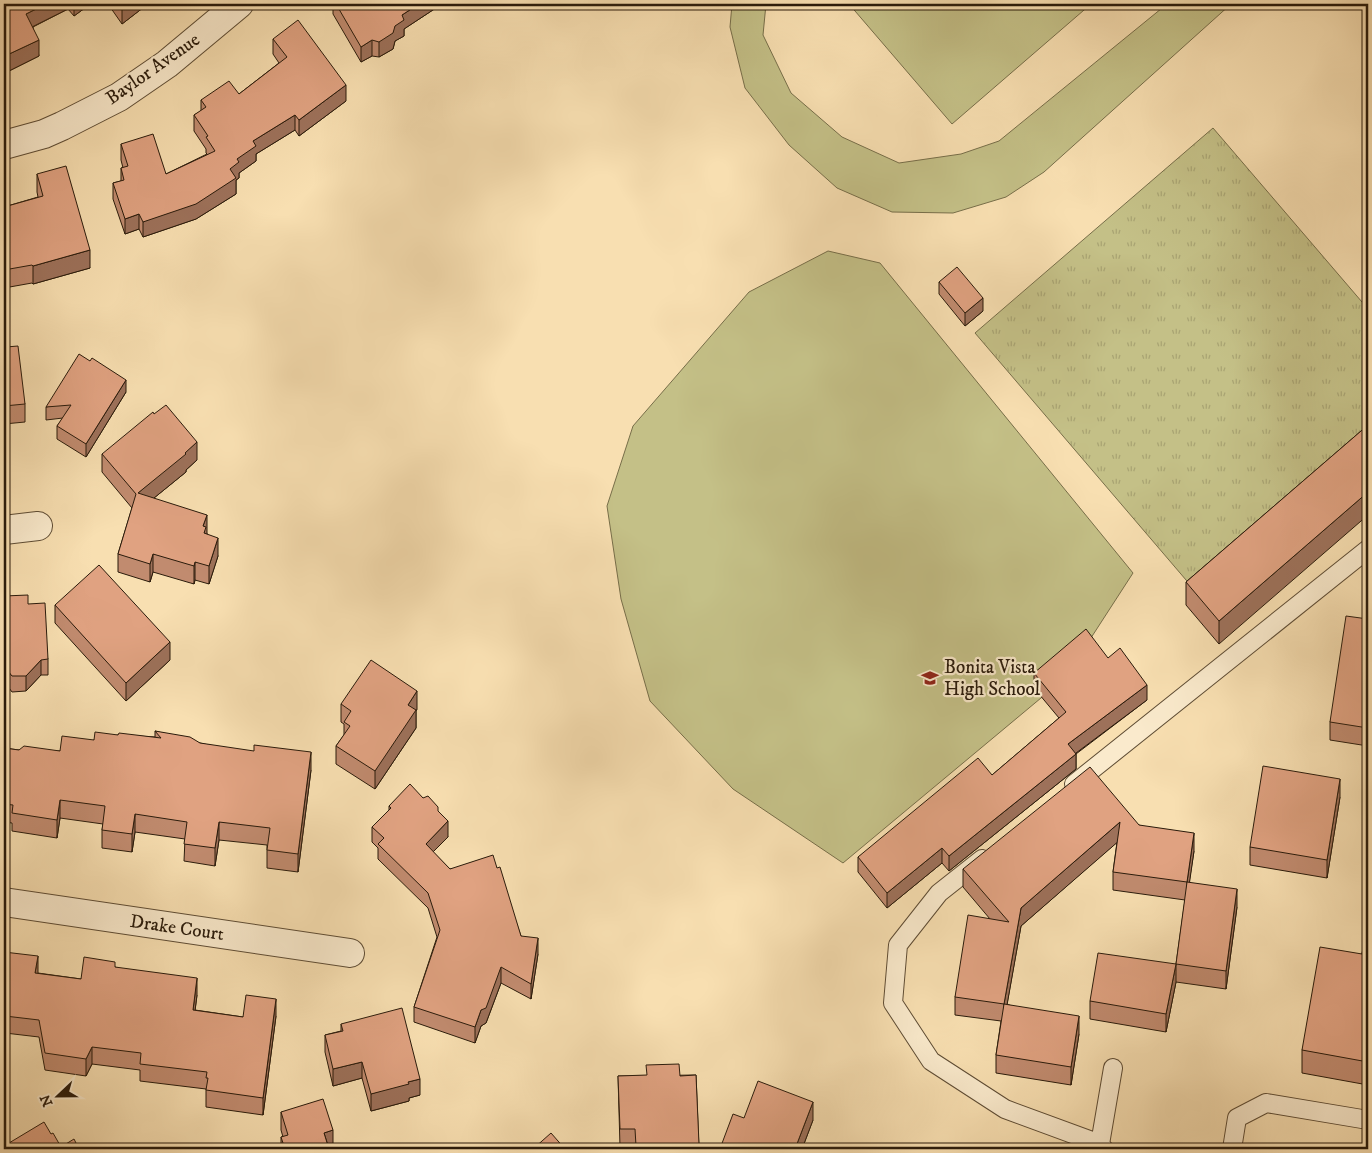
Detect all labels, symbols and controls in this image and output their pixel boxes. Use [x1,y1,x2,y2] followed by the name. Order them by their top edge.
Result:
[102,28,205,110] street label: Baylor Avenue
[944,656,1041,701] place label: Bonita Vista High School
[920,668,940,688] school or university icon: Bonita Vista High School
[129,910,225,946] street label: Drake Court
[32,1070,82,1120] north arrow
[36,1091,57,1109] text: N

